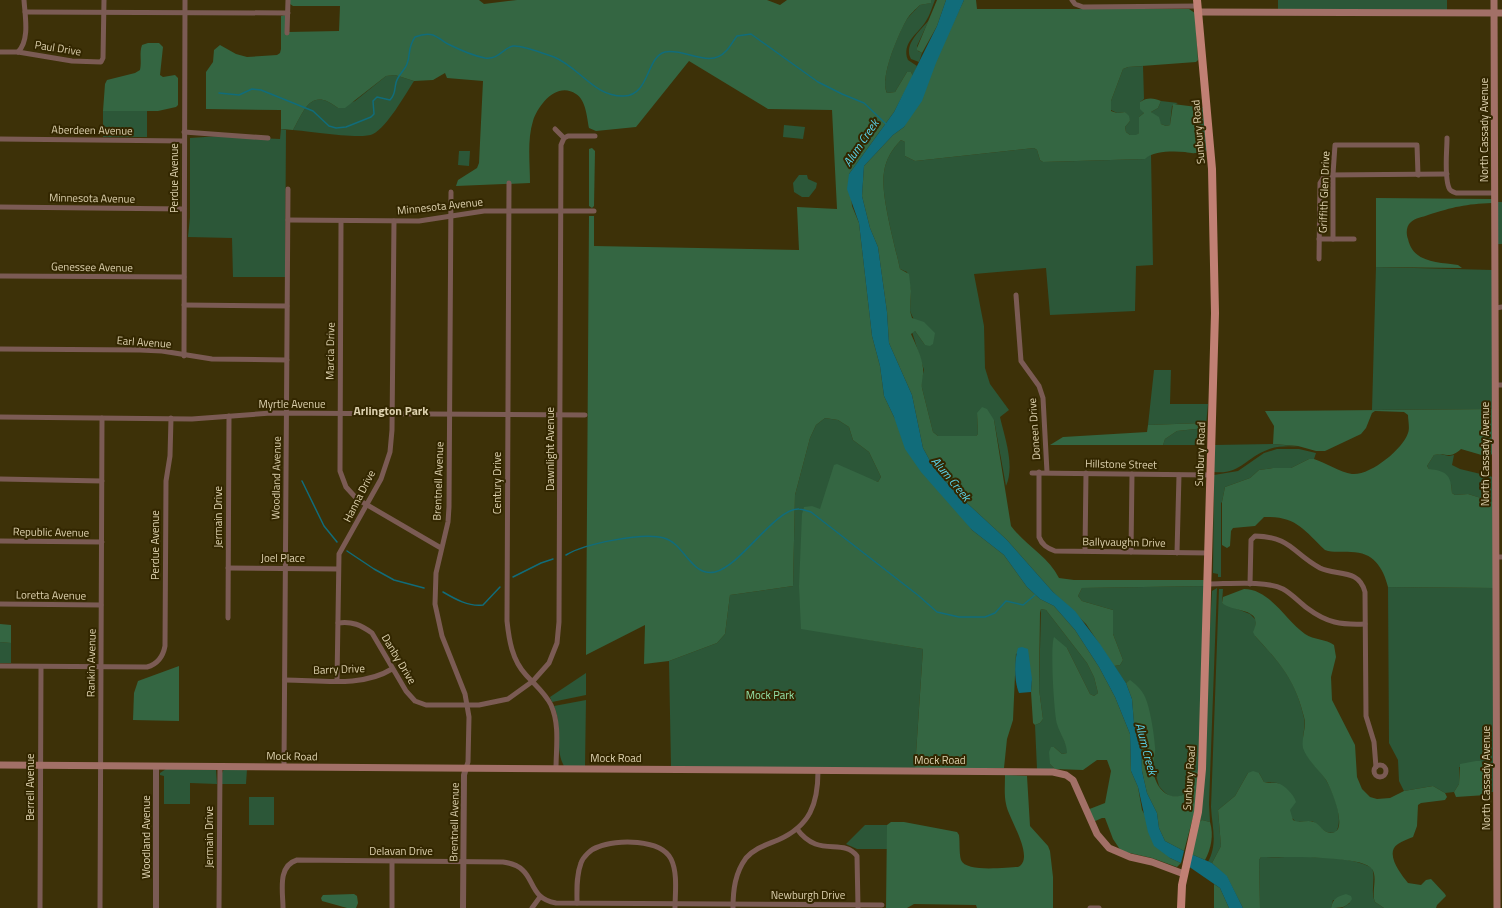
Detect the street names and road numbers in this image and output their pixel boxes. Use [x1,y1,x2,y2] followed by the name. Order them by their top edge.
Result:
[34,36,83,60] street label: Paul Drive
[1476,77,1492,182] street label: North Cassady Avenue
[1187,99,1209,165] street label: Sunbury Road
[51,121,133,139] street label: Aberdeen Avenue
[166,143,182,213] street label: Perdue Avenue
[1315,150,1333,233] street label: Griffith Glen Drive
[49,189,136,207] street label: Minnesota Avenue
[396,193,484,218] street label: Minnesota Avenue
[51,258,134,276] street label: Genessee Avenue
[321,322,339,380] street label: Marcia Drive
[116,332,172,352] street label: Earl Avenue
[258,396,326,412] street label: Myrtle Avenue
[1024,397,1044,461] street label: Doneen Drive
[1477,401,1493,506] street label: North Cassady Avenue
[542,407,558,491] street label: Dawnlight Avenue
[1191,421,1209,487] street label: Sunbury Road
[267,436,285,520] street label: Woodland Avenue
[429,441,447,521] street label: Brentnell Avenue
[489,451,505,514] street label: Century Drive
[1085,455,1157,473] street label: Hillstone Street
[339,467,379,525] street label: Hanna Drive
[210,486,226,548] street label: Jermain Drive
[147,510,163,580] street label: Perdue Avenue
[13,523,90,541] street label: Republic Avenue
[1082,533,1166,551] street label: Ballyvaughn Drive
[261,550,306,566] street label: Joel Place
[16,586,87,604] street label: Loretta Avenue
[82,628,100,697] street label: Rankin Avenue
[378,631,421,687] street label: Danby Drive
[313,660,366,678] street label: Barry Drive
[1478,725,1494,830] street label: North Cassady Avenue
[1179,745,1199,811] street label: Sunbury Road
[266,748,318,764] street label: Mock Road
[590,750,642,766] street label: Mock Road
[914,752,966,768] street label: Mock Road
[22,753,38,821] street label: Berrell Avenue
[445,782,463,862] street label: Brentnell Avenue
[138,795,154,879] street label: Woodland Avenue
[201,806,217,868] street label: Jermain Drive
[369,843,433,859] street label: Delavan Drive
[771,887,846,903] street label: Newburgh Drive

